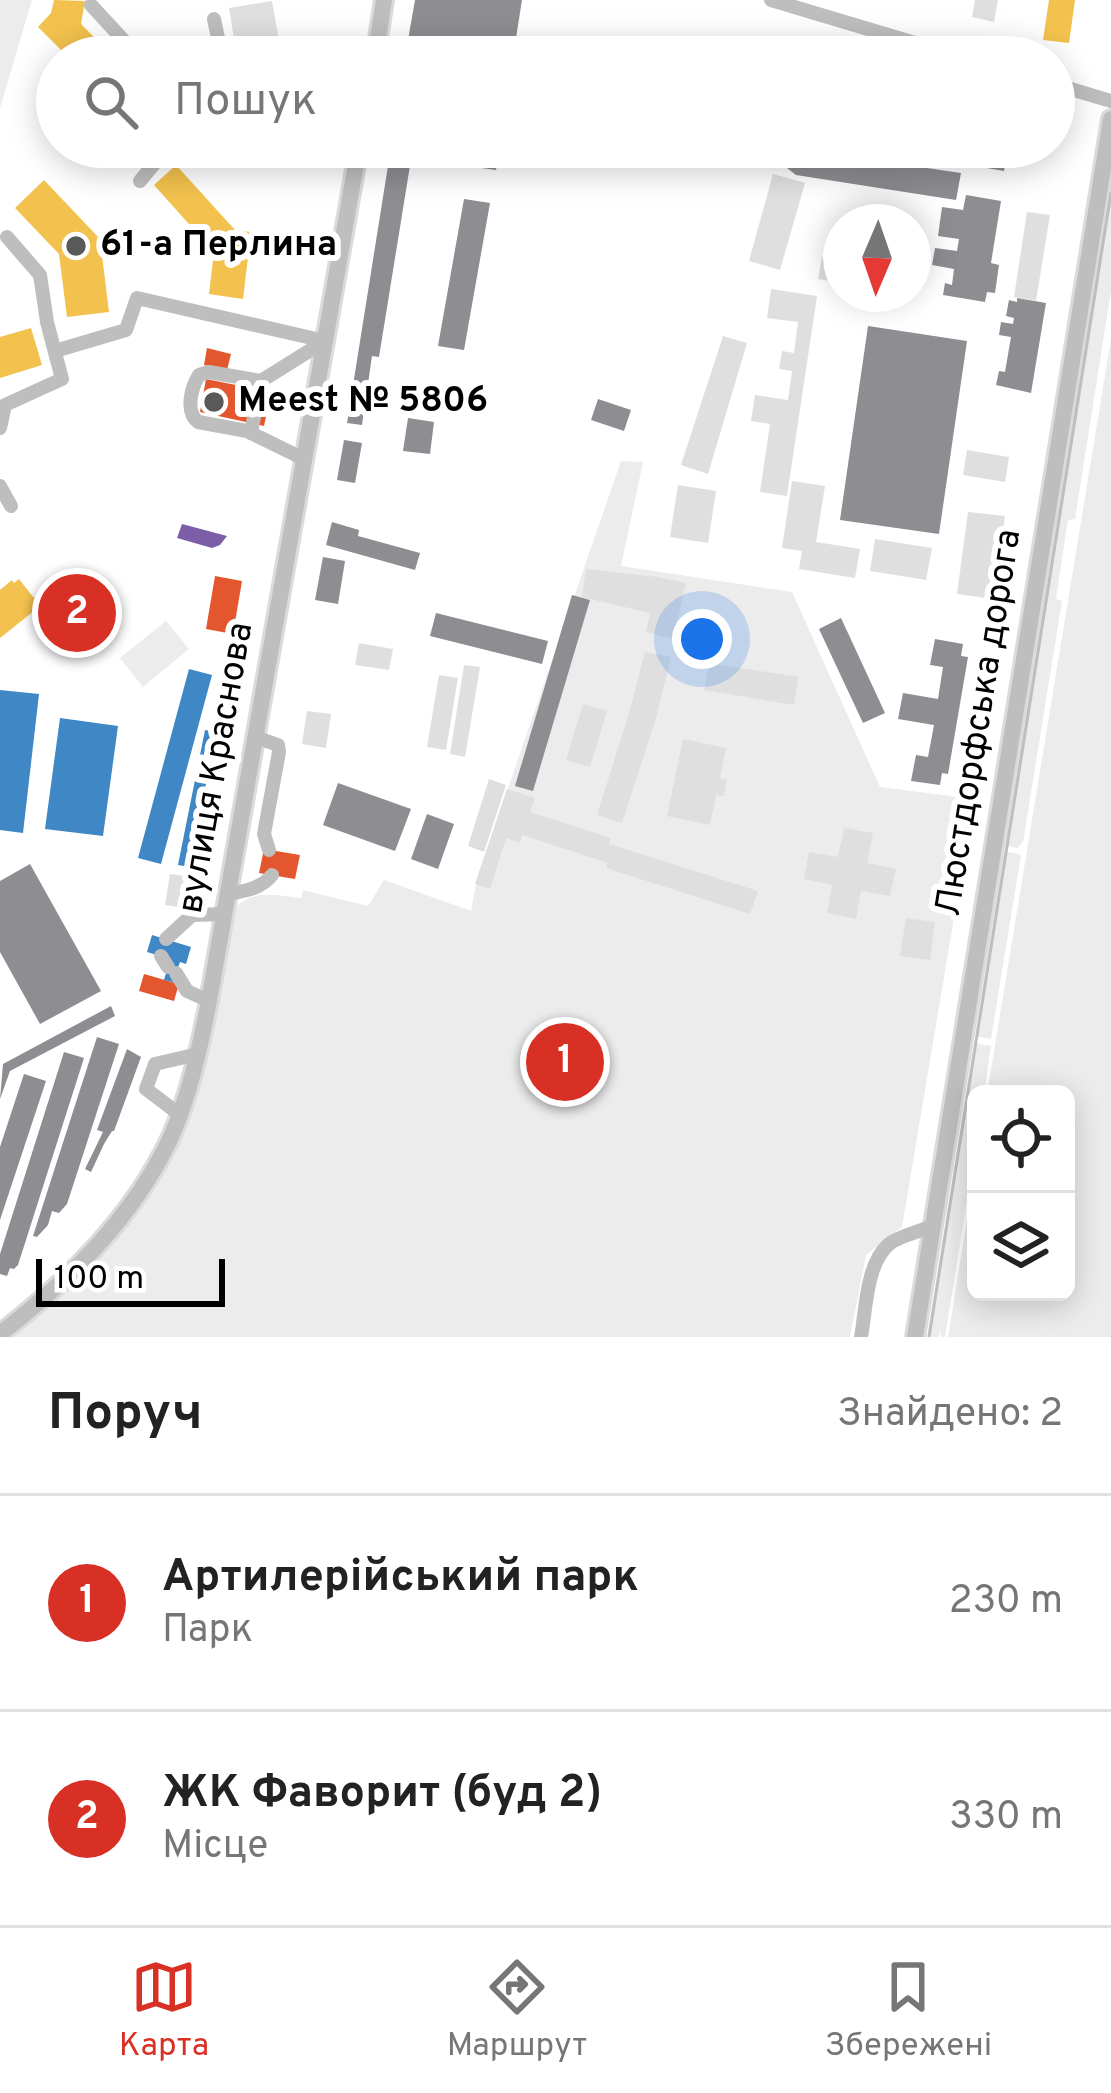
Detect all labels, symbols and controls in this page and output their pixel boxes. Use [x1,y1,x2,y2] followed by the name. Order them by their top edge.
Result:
[36,36,1075,168] search box
[78,69,144,135] icon: search
[174,74,317,131] text: Пошук
[823,204,931,312] north arrow
[100,223,337,269] place label: 61-а Перлина
[63,233,89,259] marker: 61-а Перлина
[238,379,488,425] place label: Meest № 5806
[201,389,227,415] marker: Meest № 5806
[927,526,1033,920] street label: Люстдорфська дорога
[38,568,116,658] pin: 2
[672,609,732,669] your location
[169,619,265,917] street label: вулиця Краснова
[526,1017,604,1107] pin: 1
[967,1085,1075,1301] map controls
[967,1085,1075,1193] button: locate
[967,1193,1075,1301] button: layers
[36,1253,225,1306] scale bar
[54,1259,144,1301] text: 100 m
[48,1383,203,1448] text: Поруч
[837,1391,1063,1440] text: Знайдено: 2
[162,1550,639,1607] text: Артилерійський парк
[79,1578,95,1627] text: 1
[949,1578,1063,1627] text: 230 m
[162,1607,253,1656] text: Парк
[162,1766,602,1823] text: ЖК Фаворит (буд 2)
[75,1794,99,1843] text: 2
[949,1794,1063,1843] text: 330 m
[162,1823,268,1872] text: Місце
[119,1954,209,2068] tab: Карта
[447,1954,587,2068] tab: Маршрут
[825,1954,992,2068] tab: Збережені

